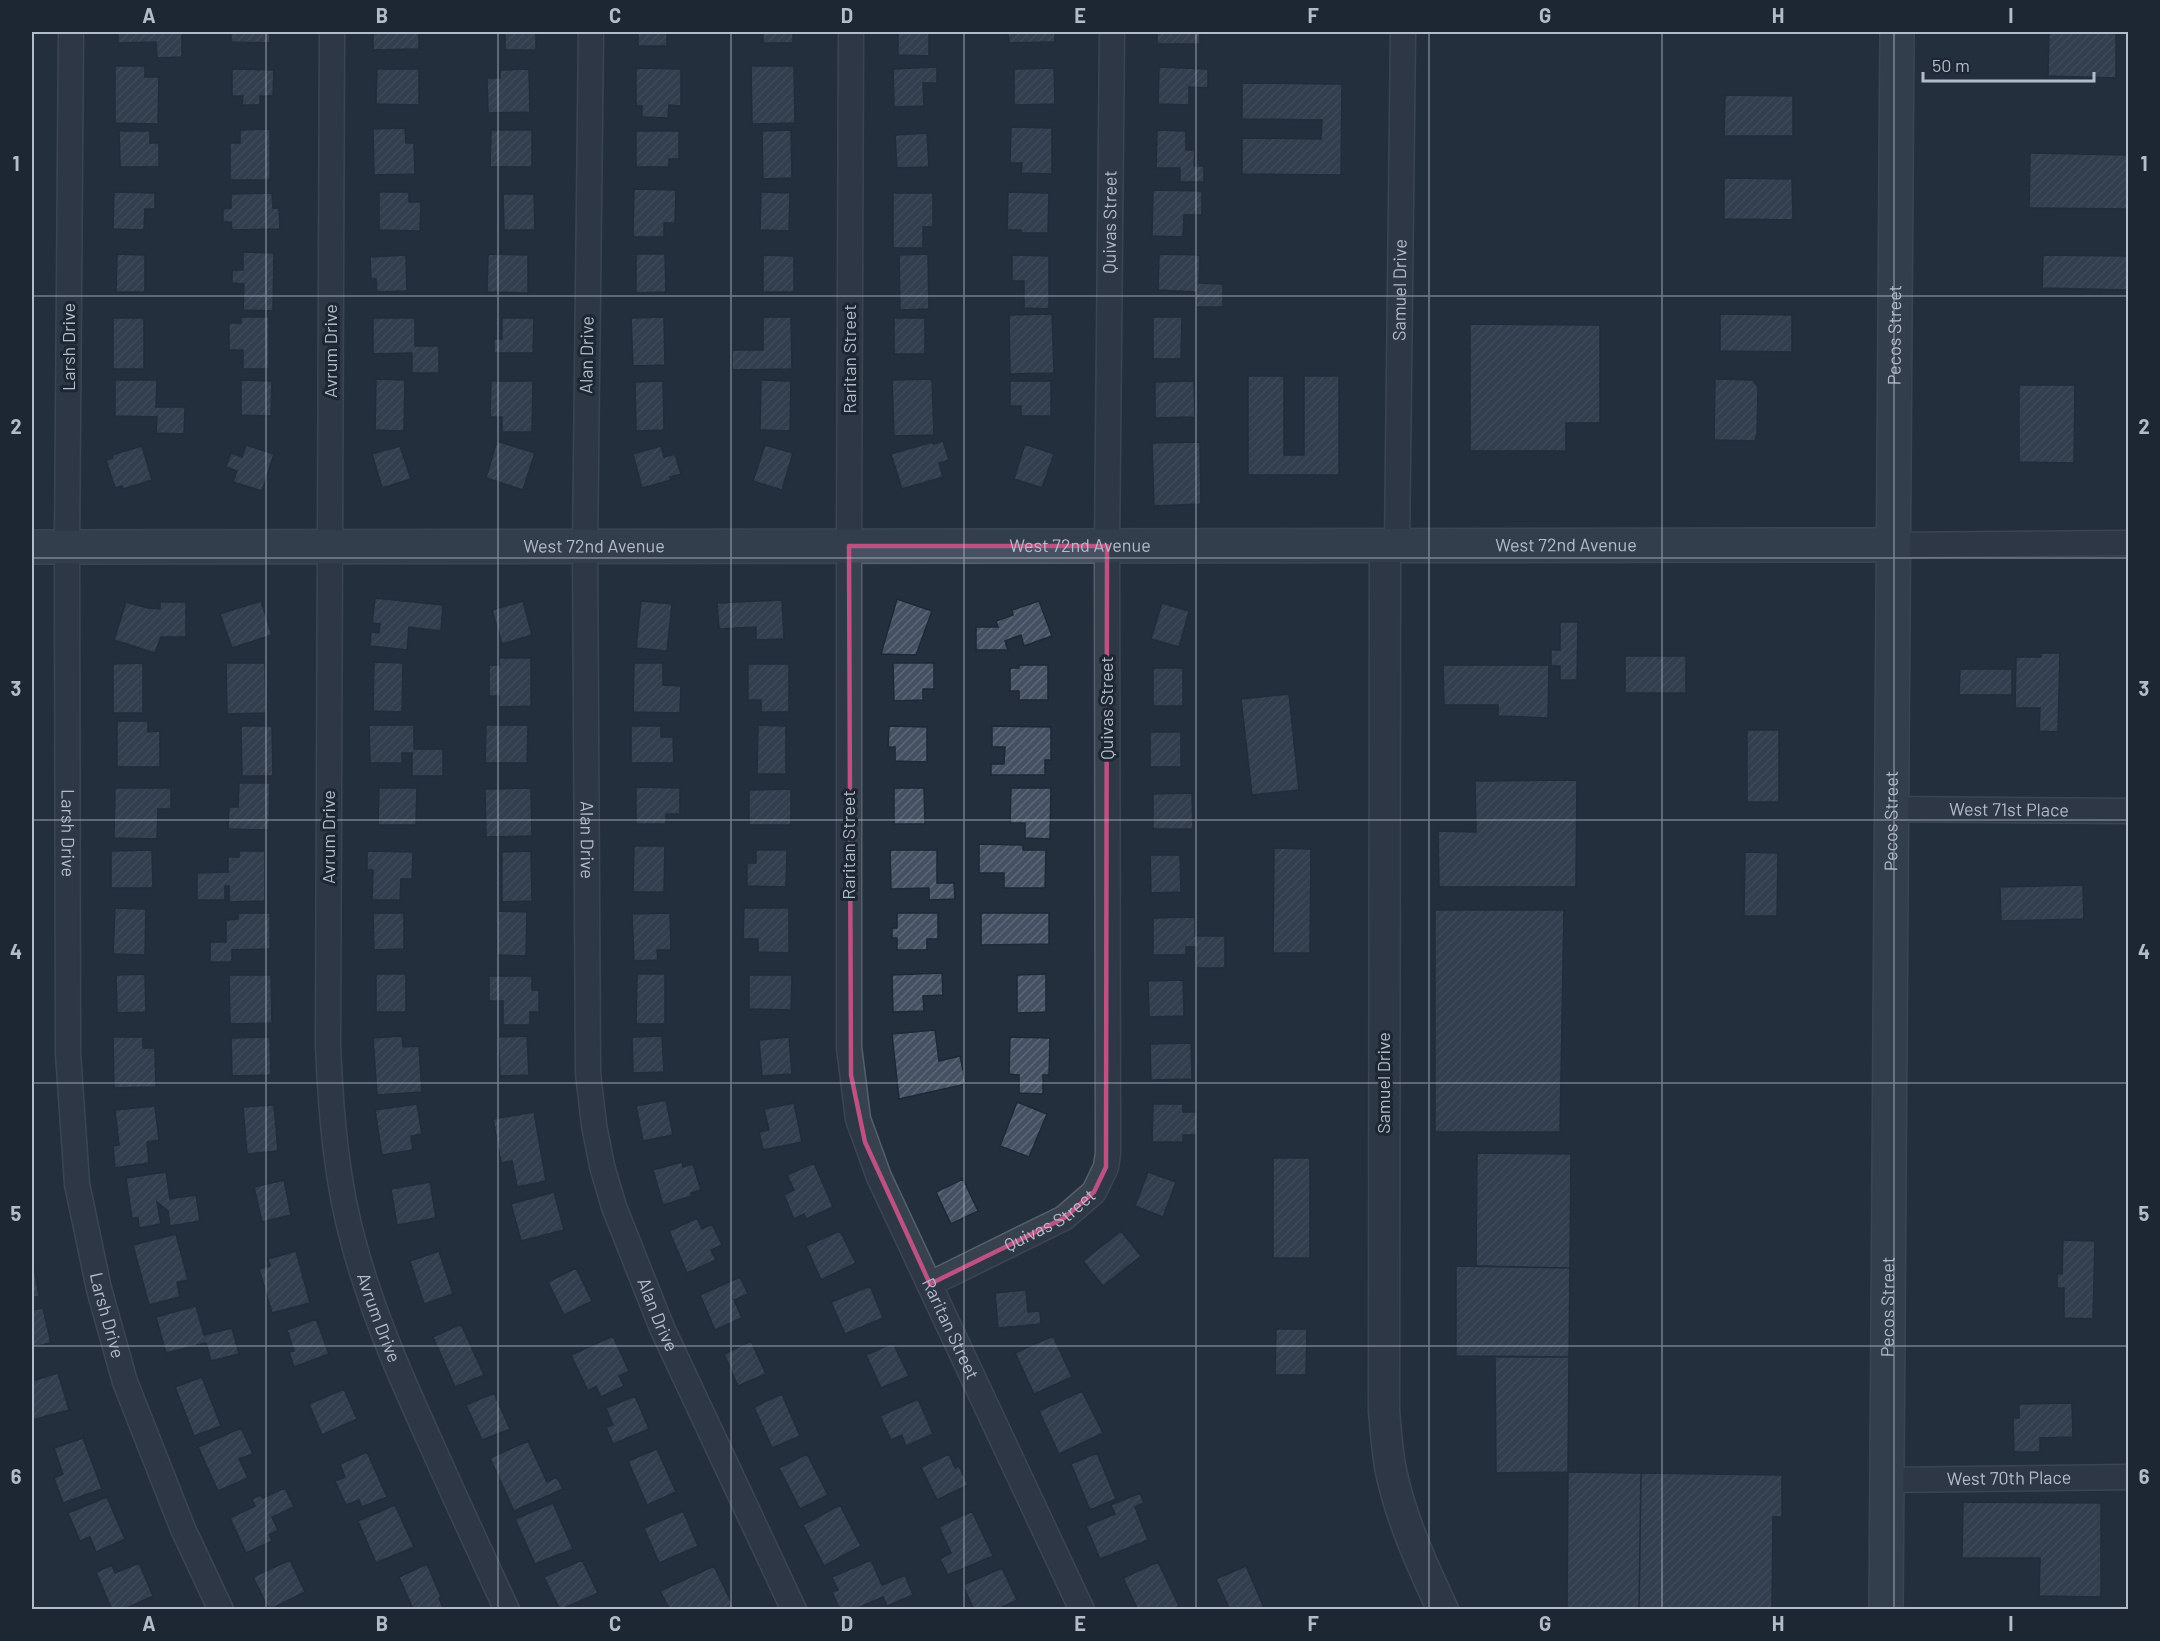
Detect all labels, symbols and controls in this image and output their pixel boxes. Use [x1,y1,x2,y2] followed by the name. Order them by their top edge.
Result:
[142,3,156,27] text: A
[376,3,388,27] text: B
[609,3,621,27] text: C
[841,3,853,27] text: D
[1074,3,1086,27] text: E
[1307,3,1319,27] text: F
[1539,3,1551,27] text: G
[1772,3,1784,27] text: H
[2008,3,2014,27] text: I
[1923,45,2094,83] scale bar
[1932,54,1970,76] text: 50 m
[12,151,20,175] text: 1
[2140,151,2148,175] text: 1
[1098,170,1121,274] street label: Quivas Street
[1387,239,1411,341] street label: Samuel Drive
[1883,285,1905,385] street label: Pecos Street
[57,303,79,391] street label: Larsh Drive
[319,304,341,398] street label: Avrum Drive
[838,304,860,414] street label: Raritan Street
[574,316,598,394] street label: Alan Drive
[10,414,22,438] text: 2
[2138,414,2150,438] text: 2
[1495,533,1637,555] street label: West 72nd Avenue
[523,534,665,556] street label: West 72nd Avenue
[1009,534,1151,556] street label: West 72nd Avenue
[1095,656,1117,760] street label: Quivas Street
[11,676,21,700] text: 3
[2139,676,2149,700] text: 3
[1879,771,1902,871] street label: Pecos Street
[57,789,80,877] street label: Larsh Drive
[317,790,339,884] street label: Avrum Drive
[837,790,859,900] street label: Raritan Street
[1949,797,2069,821] street label: West 71st Place
[576,801,599,879] street label: Alan Drive
[10,939,22,963] text: 4
[2138,939,2150,963] text: 4
[1372,1032,1394,1134] street label: Samuel Drive
[1000,1184,1100,1256] street label: Quivas Street
[11,1201,22,1225] text: 5
[2139,1201,2150,1225] text: 5
[1876,1257,1898,1357] street label: Pecos Street
[86,1270,130,1360] street label: Larsh Drive
[353,1270,406,1366] street label: Avrum Drive
[633,1274,683,1355] street label: Alan Drive
[918,1274,984,1383] street label: Raritan Street
[11,1464,22,1488] text: 6
[2139,1464,2150,1488] text: 6
[1947,1466,2071,1489] street label: West 70th Place
[142,1611,156,1635] text: A
[376,1611,388,1635] text: B
[609,1611,621,1635] text: C
[841,1611,853,1635] text: D
[1074,1611,1086,1635] text: E
[1307,1611,1319,1635] text: F
[1539,1611,1551,1635] text: G
[1772,1611,1784,1635] text: H
[2008,1611,2014,1635] text: I

